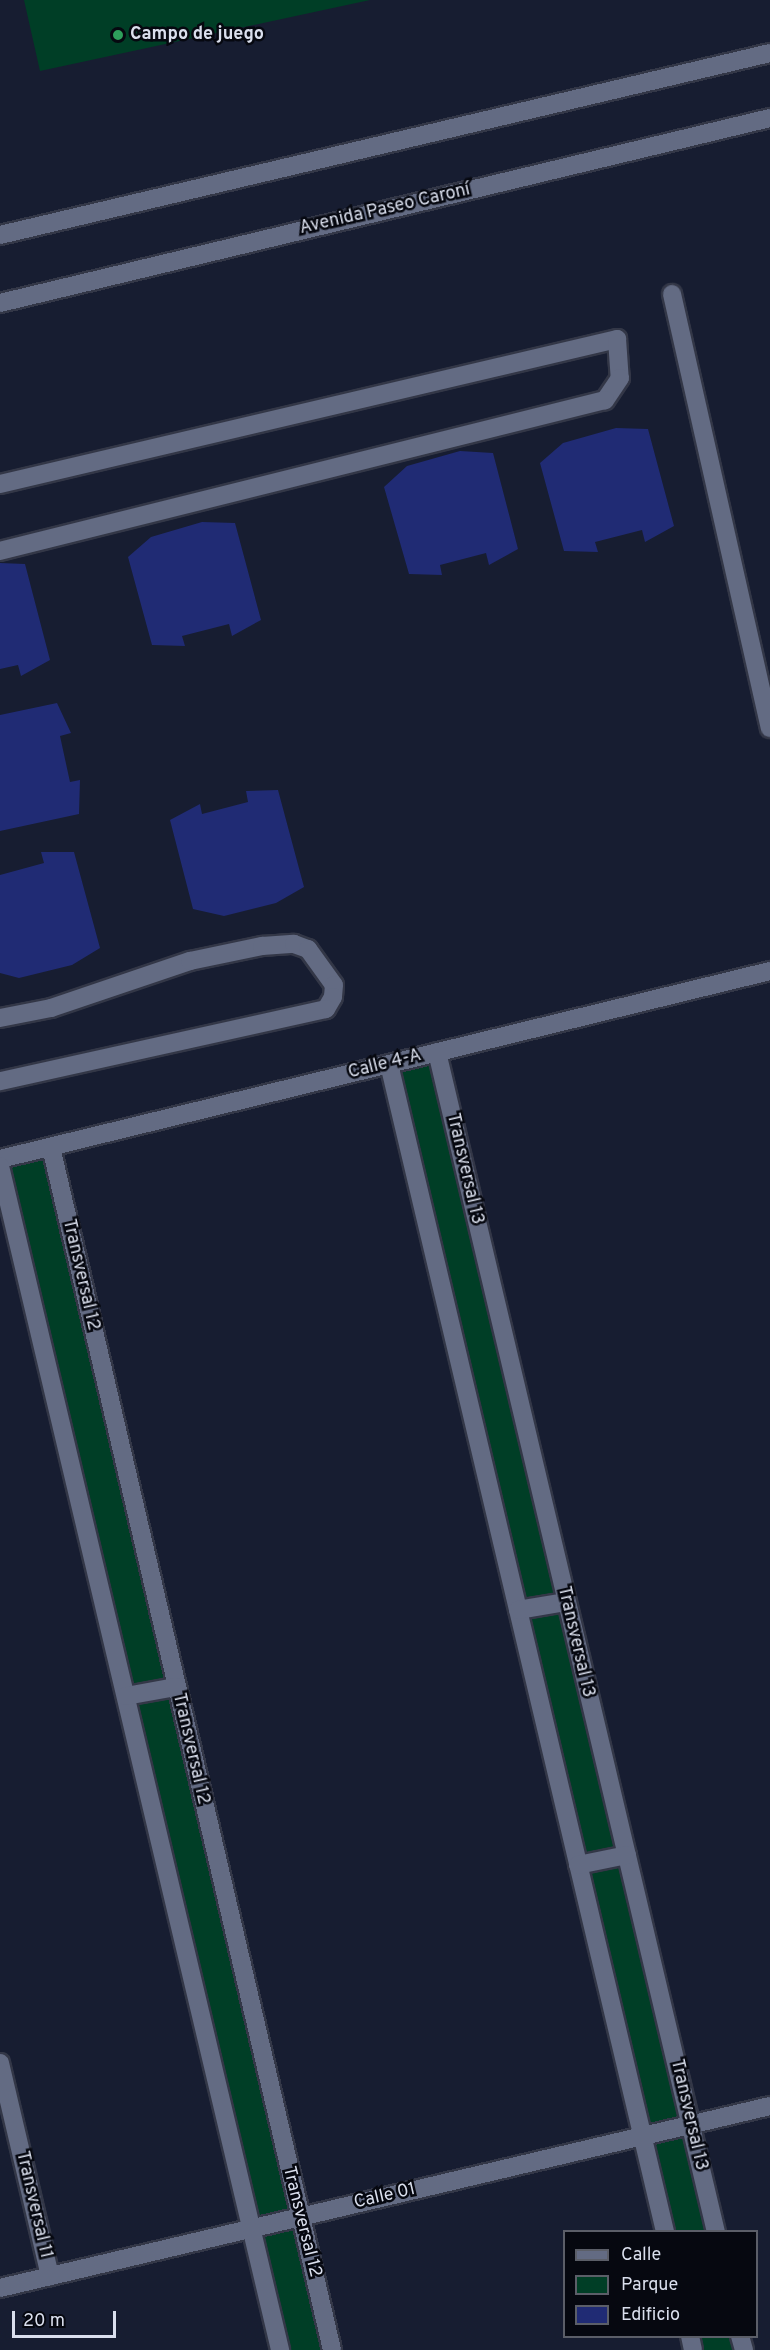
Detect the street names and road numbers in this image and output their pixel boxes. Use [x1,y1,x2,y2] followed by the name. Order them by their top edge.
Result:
[298,180,472,240] street label: Avenida Paseo Caroní
[346,1045,424,1085] street label: Calle 4-A
[441,1111,487,1227] street label: Transversal 13
[57,1217,103,1333] street label: Transversal 12
[552,1584,598,1700] street label: Transversal 13
[167,1691,213,1807] street label: Transversal 12
[665,2057,711,2173] street label: Transversal 13
[10,2149,56,2261] street label: Transversal 11
[277,2164,325,2280] street label: Transversal 12
[352,2179,418,2215] street label: Calle 01

